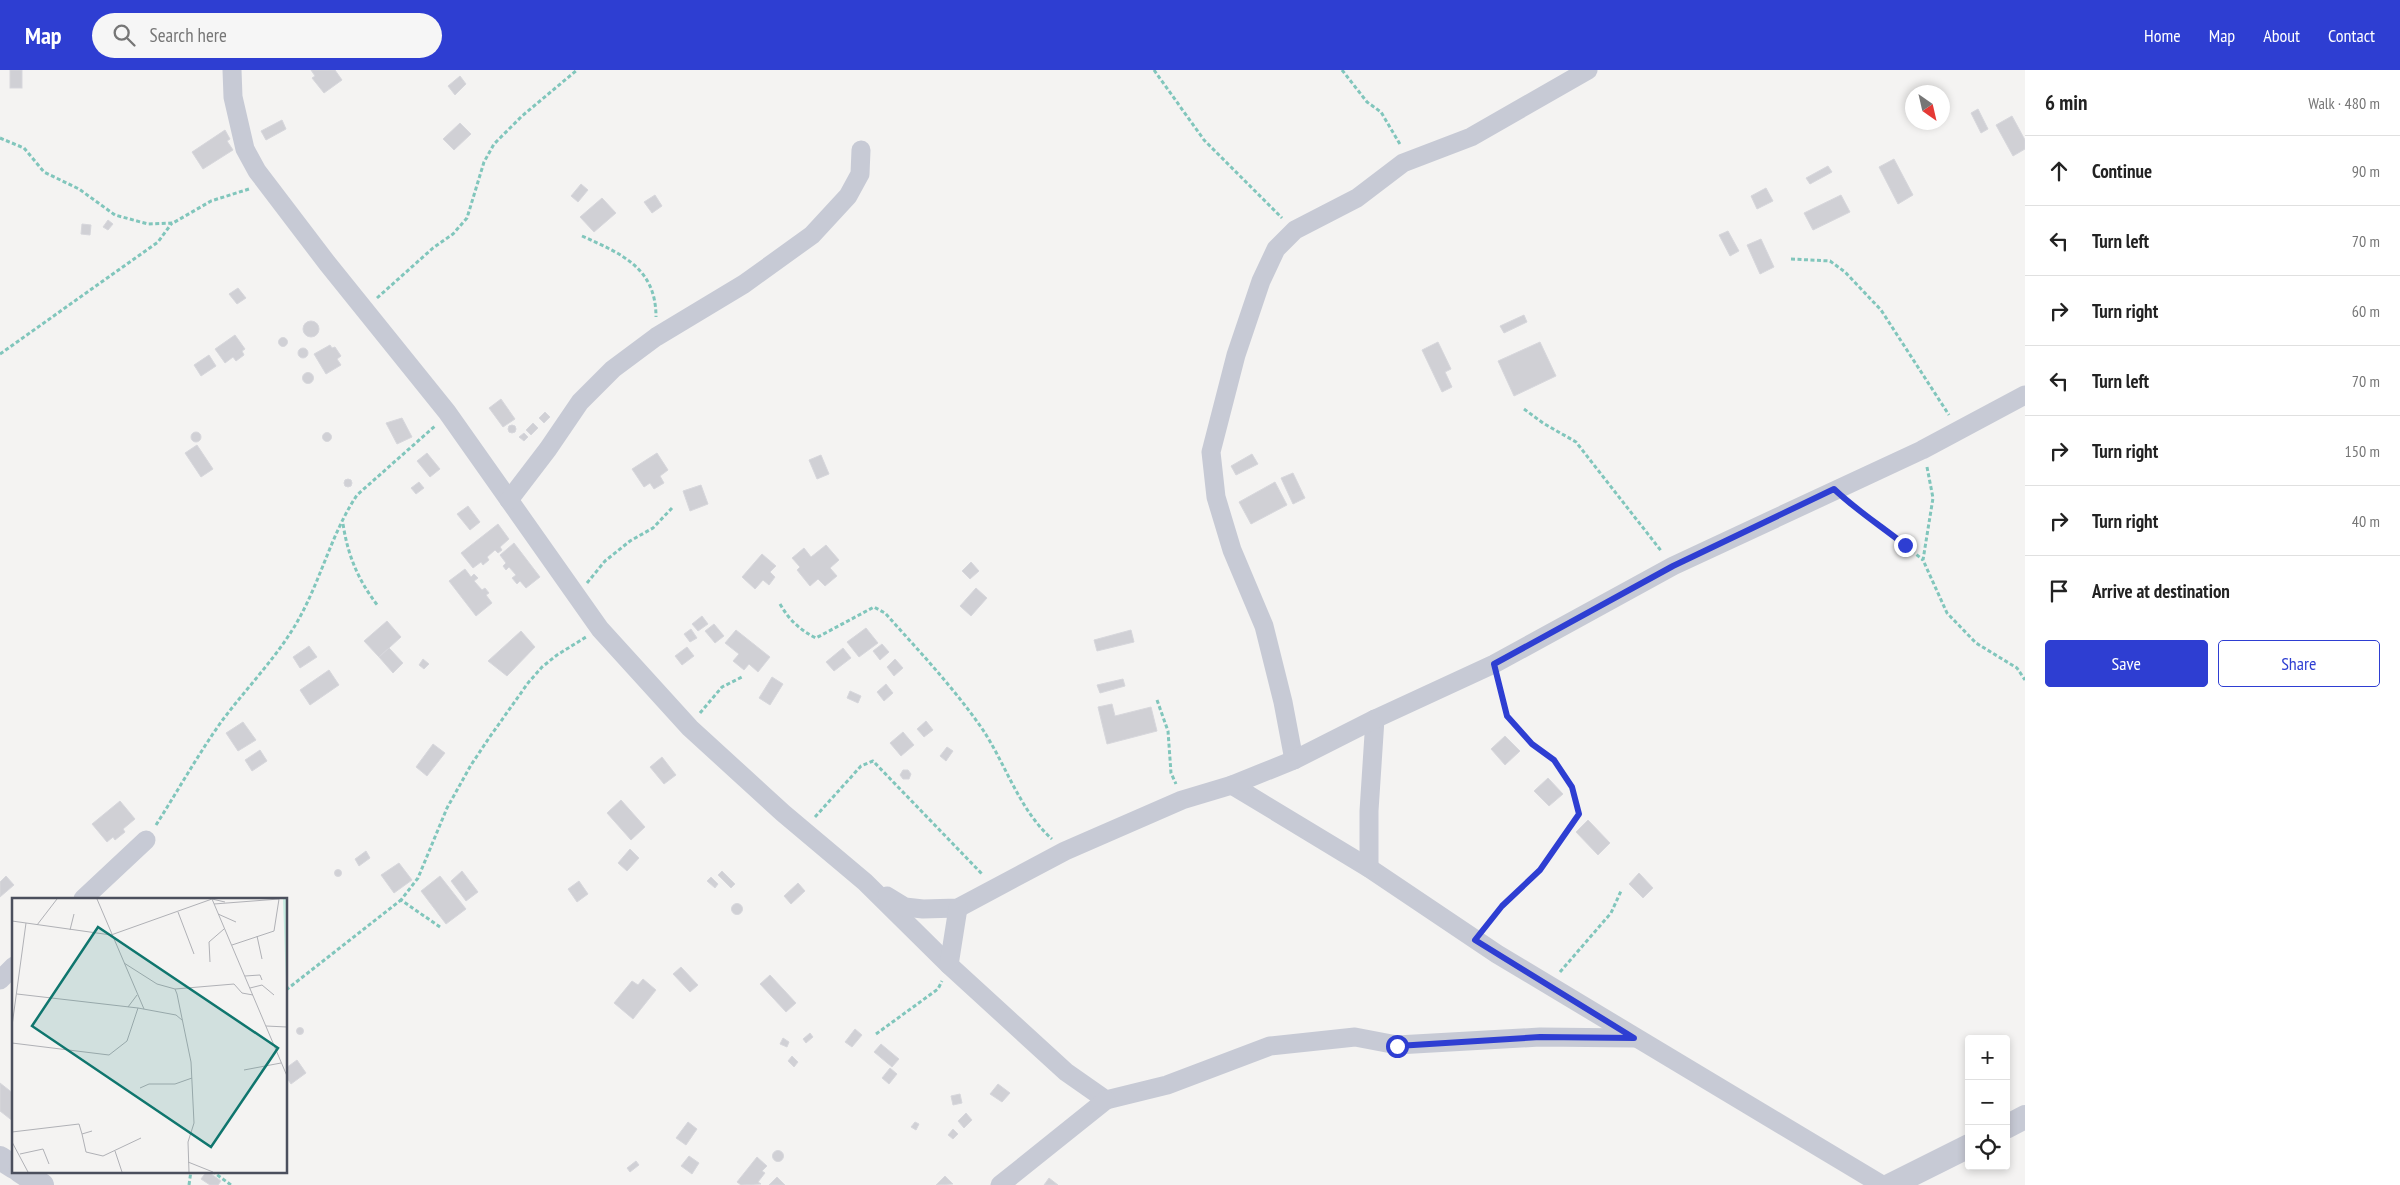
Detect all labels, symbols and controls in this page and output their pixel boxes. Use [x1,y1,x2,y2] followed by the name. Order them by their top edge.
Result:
[92,13,442,58] search box
[25,20,62,51] text: Map
[110,21,138,49] icon: search
[150,23,227,47] text: Search here
[2144,24,2181,47] text: Home
[2209,24,2235,47] text: Map
[2263,24,2300,47] text: About
[2328,24,2375,47] text: Contact
[1905,85,1950,130] north arrow
[2045,89,2087,116] text: 6 min
[2308,93,2380,113] text: Walk · 480 m
[2045,157,2073,185] icon: ahead
[2092,159,2152,183] text: Continue
[2352,161,2380,181] text: 90 m
[2045,227,2073,255] icon: left
[2092,229,2149,253] text: Turn left
[2352,231,2380,251] text: 70 m
[2045,297,2073,325] icon: right
[2092,299,2158,323] text: Turn right
[2352,301,2380,321] text: 60 m
[2045,367,2073,395] icon: left
[2092,369,2149,393] text: Turn left
[2352,371,2380,391] text: 70 m
[2045,437,2073,465] icon: right
[2092,439,2158,463] text: Turn right
[2345,441,2380,461] text: 150 m
[2045,507,2073,535] icon: right
[2092,509,2158,533] text: Turn right
[2352,511,2380,531] text: 40 m
[1894,534,1917,557] route end
[2045,577,2073,605] icon: arrive
[2092,579,2230,603] text: Arrive at destination
[2045,640,2208,687] button: Save
[2218,640,2380,687] button: Share
[12,898,288,1172] inset map
[1386,1035,1409,1058] route start
[1965,1035,2010,1170] map controls
[1965,1035,2010,1080] button: +
[1965,1080,2010,1125] button: −
[1965,1125,2010,1170] button: locate

